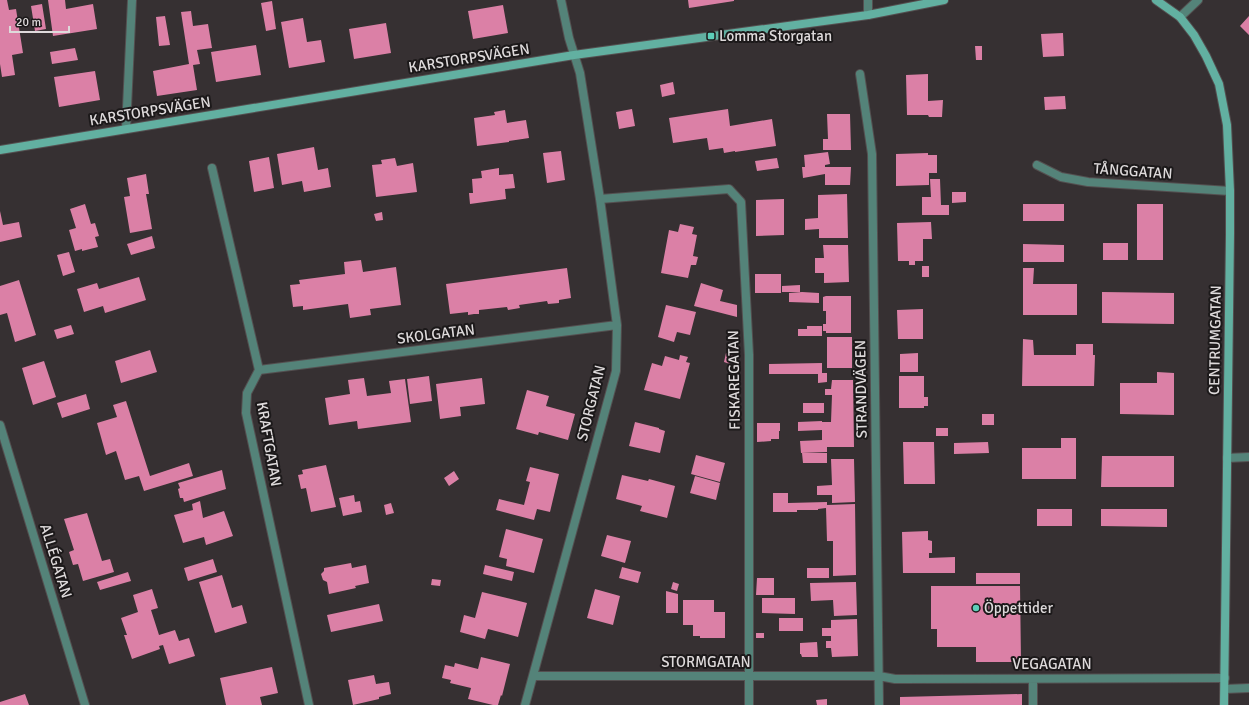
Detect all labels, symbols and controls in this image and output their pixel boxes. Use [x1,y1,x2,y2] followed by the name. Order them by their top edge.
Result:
[10,8,69,34] scale bar
[16,15,41,30] text: 20 m
[719,27,832,45] place label: Lomma Storgatan
[706,31,716,41] marker: Lomma Storgatan
[407,40,531,76] street label: KARSTORPSVÄGEN
[88,93,212,129] street label: KARSTORPSVÄGEN
[1093,159,1173,183] street label: TÅNGGATAN
[1205,285,1225,395] street label: CENTRUMGATAN
[396,320,476,348] street label: SKOLGATAN
[724,330,744,430] street label: FISKAREGATAN
[851,340,871,438] street label: STRANDVÄGEN
[573,363,609,443] street label: STORGATAN
[253,400,285,488] street label: KRAFTGATAN
[36,521,77,600] street label: ALLÉGATAN
[984,599,1053,617] place label: Öppettider
[971,603,981,613] marker: Öppettider
[661,653,751,671] street label: STORMGATAN
[1012,655,1092,673] street label: VEGAGATAN

